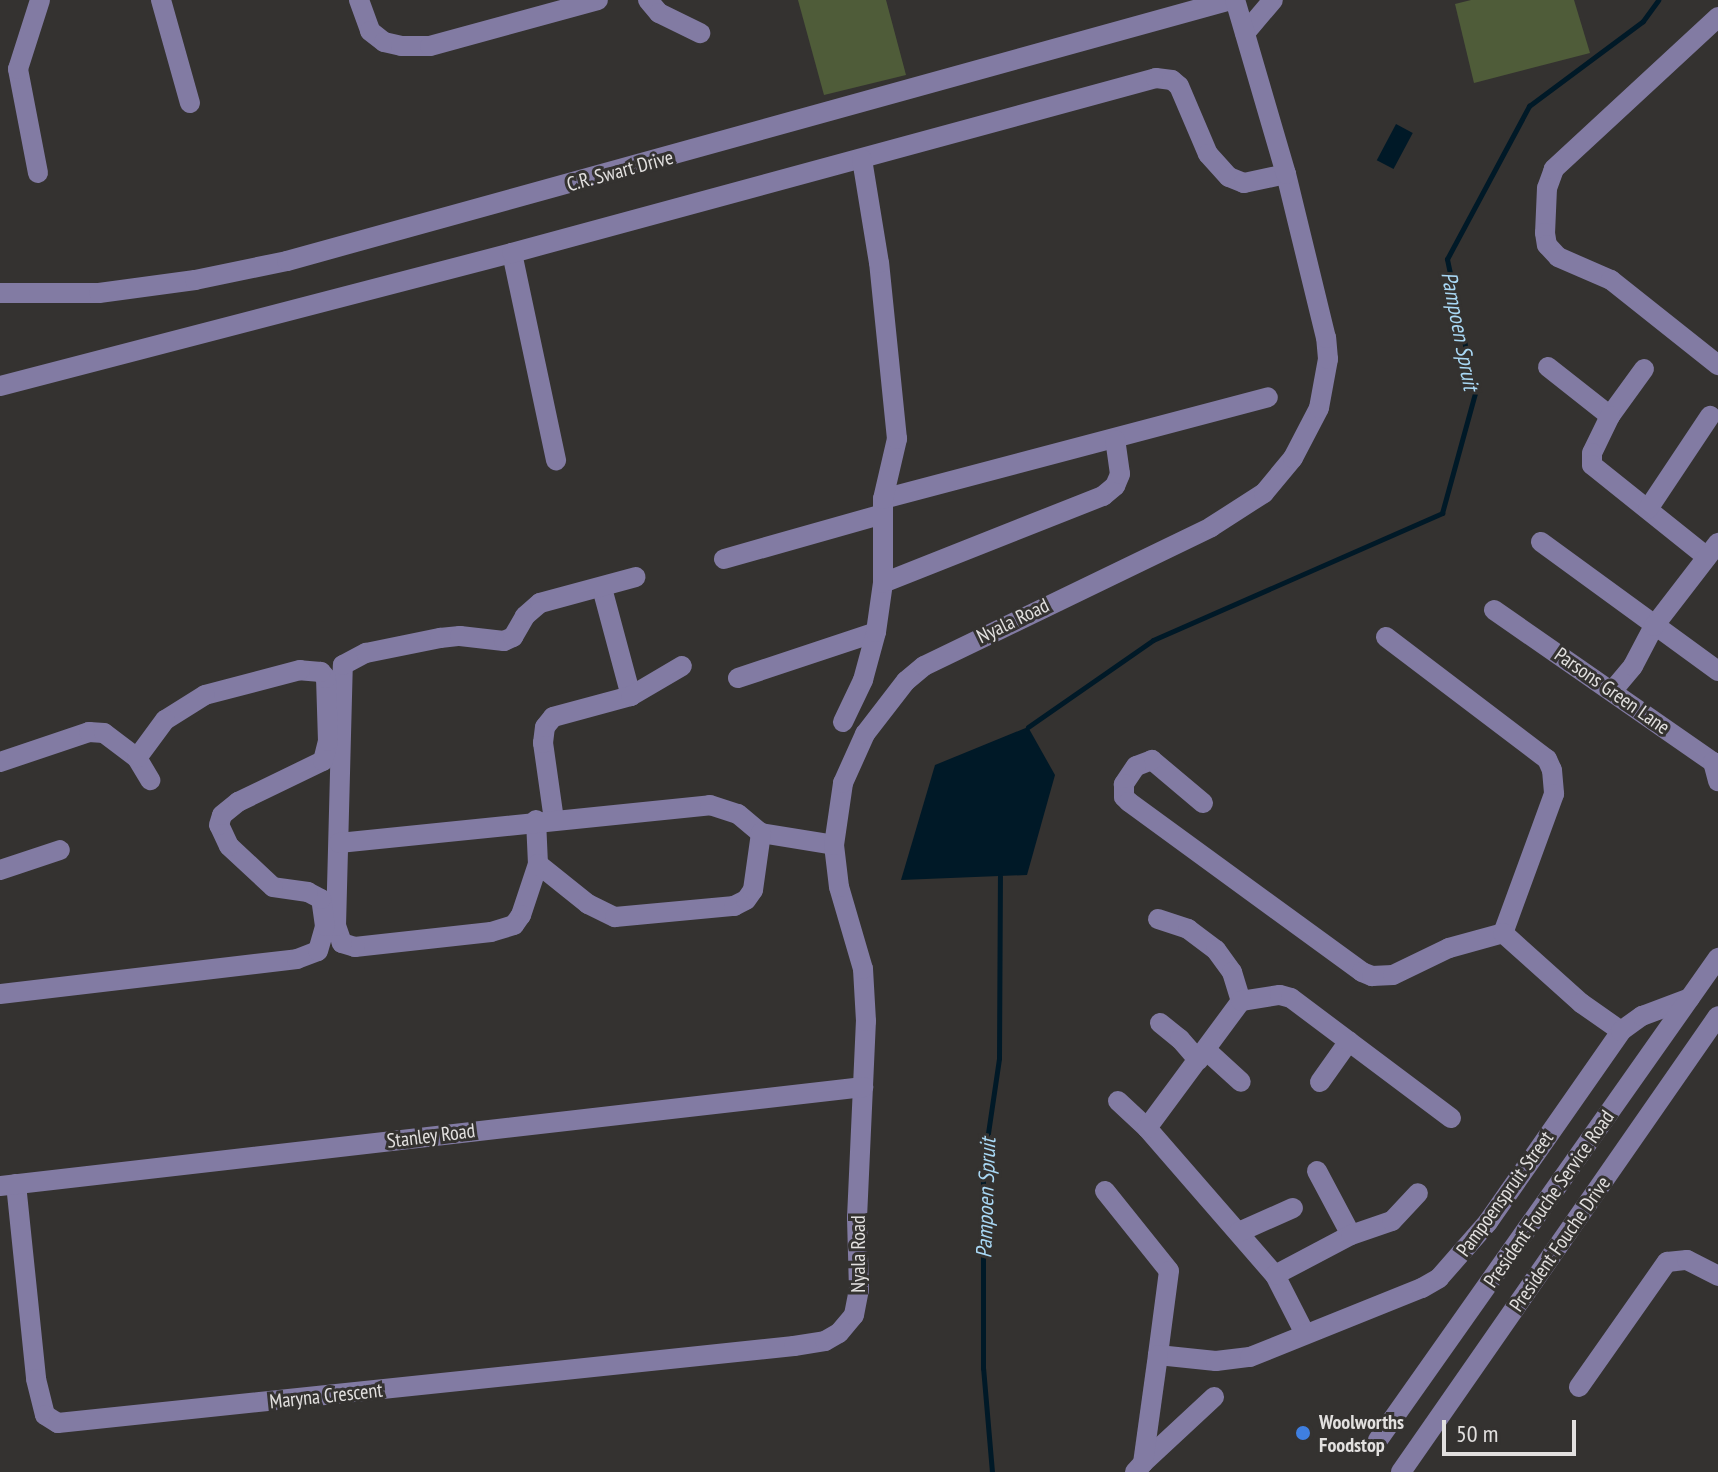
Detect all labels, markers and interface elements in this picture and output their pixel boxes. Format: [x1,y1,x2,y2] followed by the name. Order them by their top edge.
[564,145,676,197] street label: C.R. Swart Drive
[1436,269,1484,393] water label: Pampoen Spruit
[973,593,1053,649] street label: Nyala Road
[1550,642,1674,740] street label: Parsons Green Lane
[1479,1106,1619,1292] street label: President Fouche Service Road
[385,1119,477,1153] street label: Stanley Road
[1452,1127,1558,1261] street label: Pampoenspruit Street
[971,1137,1001,1259] water label: Pampoen Spruit
[1505,1172,1615,1316] street label: President Fouche Drive
[846,1215,870,1293] street label: Nyala Road
[268,1378,384,1414] street label: Maryna Crescent
[1446,1404,1580,1454] scale bar
[1319,1410,1404,1457] place label: Woolworths Foodstop
[1456,1418,1498,1449] text: 50 m
[1294,1424,1312,1442] marker: Woolworths Foodstop

